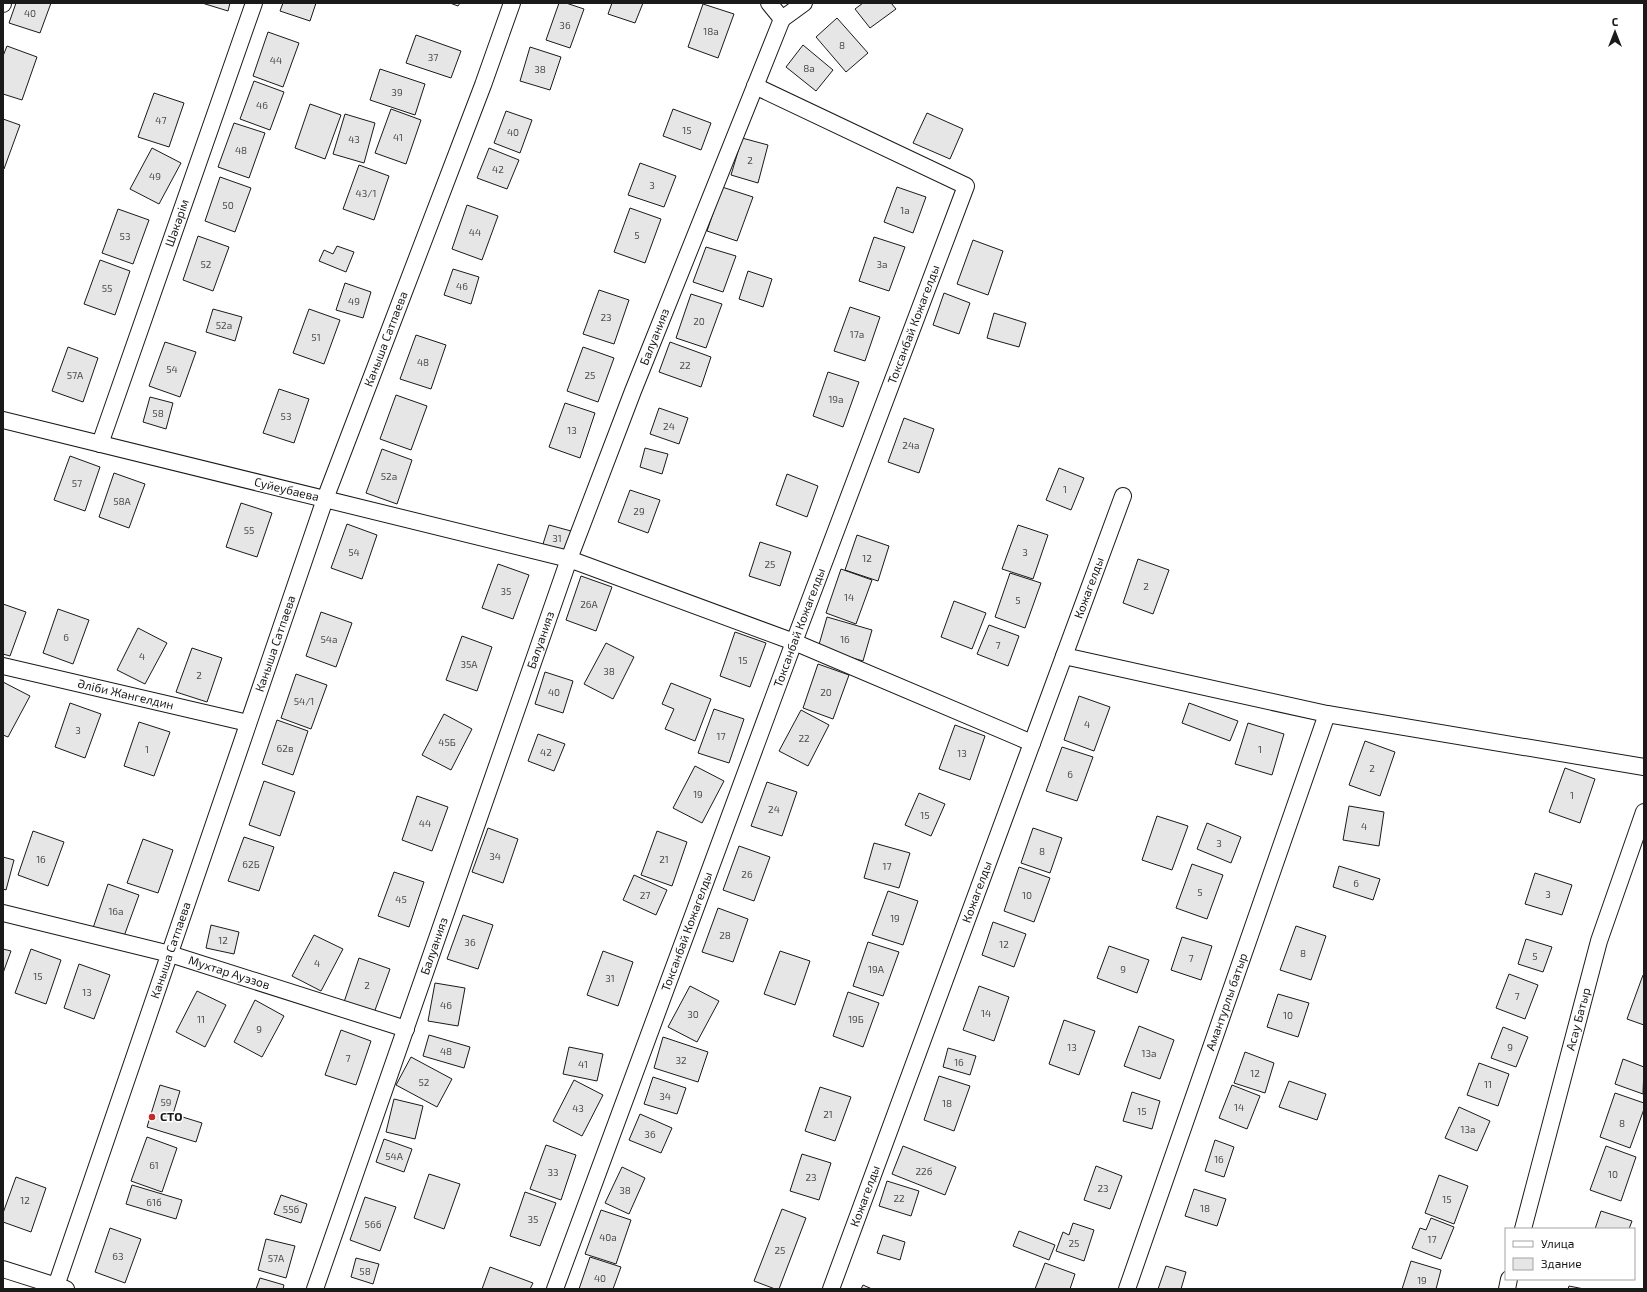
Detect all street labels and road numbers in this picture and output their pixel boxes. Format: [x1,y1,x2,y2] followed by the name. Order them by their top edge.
[161,197,191,248] street label: Шәкәрім
[884,263,942,386] street label: Токсанбай Кожагелды
[361,289,410,388] street label: Каныша Сатпаева
[636,306,671,367] street label: Балуанияз
[253,474,321,503] street label: Суйеубаева
[1070,555,1106,620] street label: Кожагелды
[770,566,827,689] street label: Токсанбай Кожагелды
[252,593,298,693] street label: Каныша Сатпаева
[523,609,556,670] street label: Балуанияз
[77,676,175,712] street label: Әліби Жангелдин
[959,859,994,924] street label: Кожагелды
[658,870,714,993] street label: Токсанбай Кожагелды
[147,900,193,1000] street label: Каныша Сатпаева
[417,915,450,976] street label: Балуанияз
[1202,951,1249,1052] street label: Амантурлы батыр
[187,952,272,991] street label: Мухтар Ауэзов
[1562,986,1592,1052] street label: Асау Батыр
[847,1163,882,1228] street label: Кожагелды

